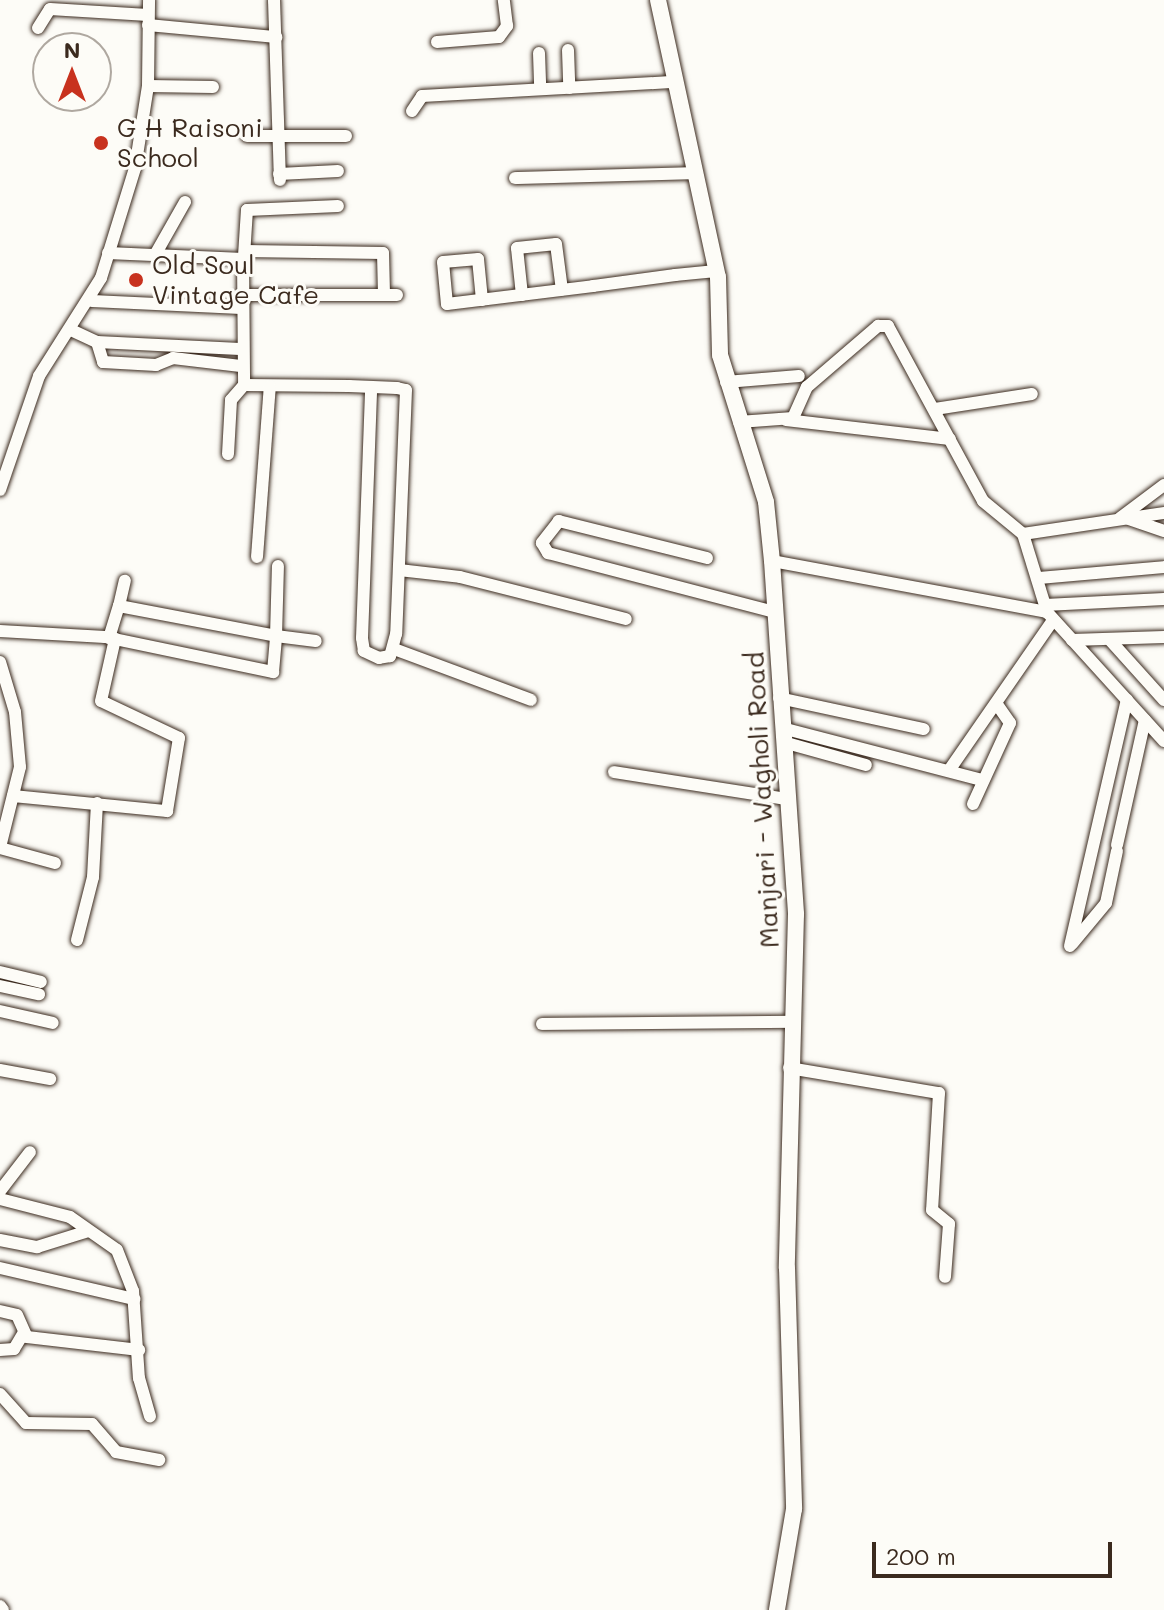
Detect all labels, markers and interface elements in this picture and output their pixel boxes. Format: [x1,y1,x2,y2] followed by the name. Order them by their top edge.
[32,32,112,112] north arrow
[64,35,80,64] text: N
[117,112,263,174] place label: G H Raisoni School
[92,134,110,152] marker: G H Raisoni School
[152,249,319,310] place label: Old Soul Vintage Cafe
[127,271,145,289] marker: Old Soul Vintage Cafe
[739,651,785,949] street label: Manjari - Wagholi Road
[876,1526,1116,1576] scale bar
[886,1540,956,1571] text: 200 m

